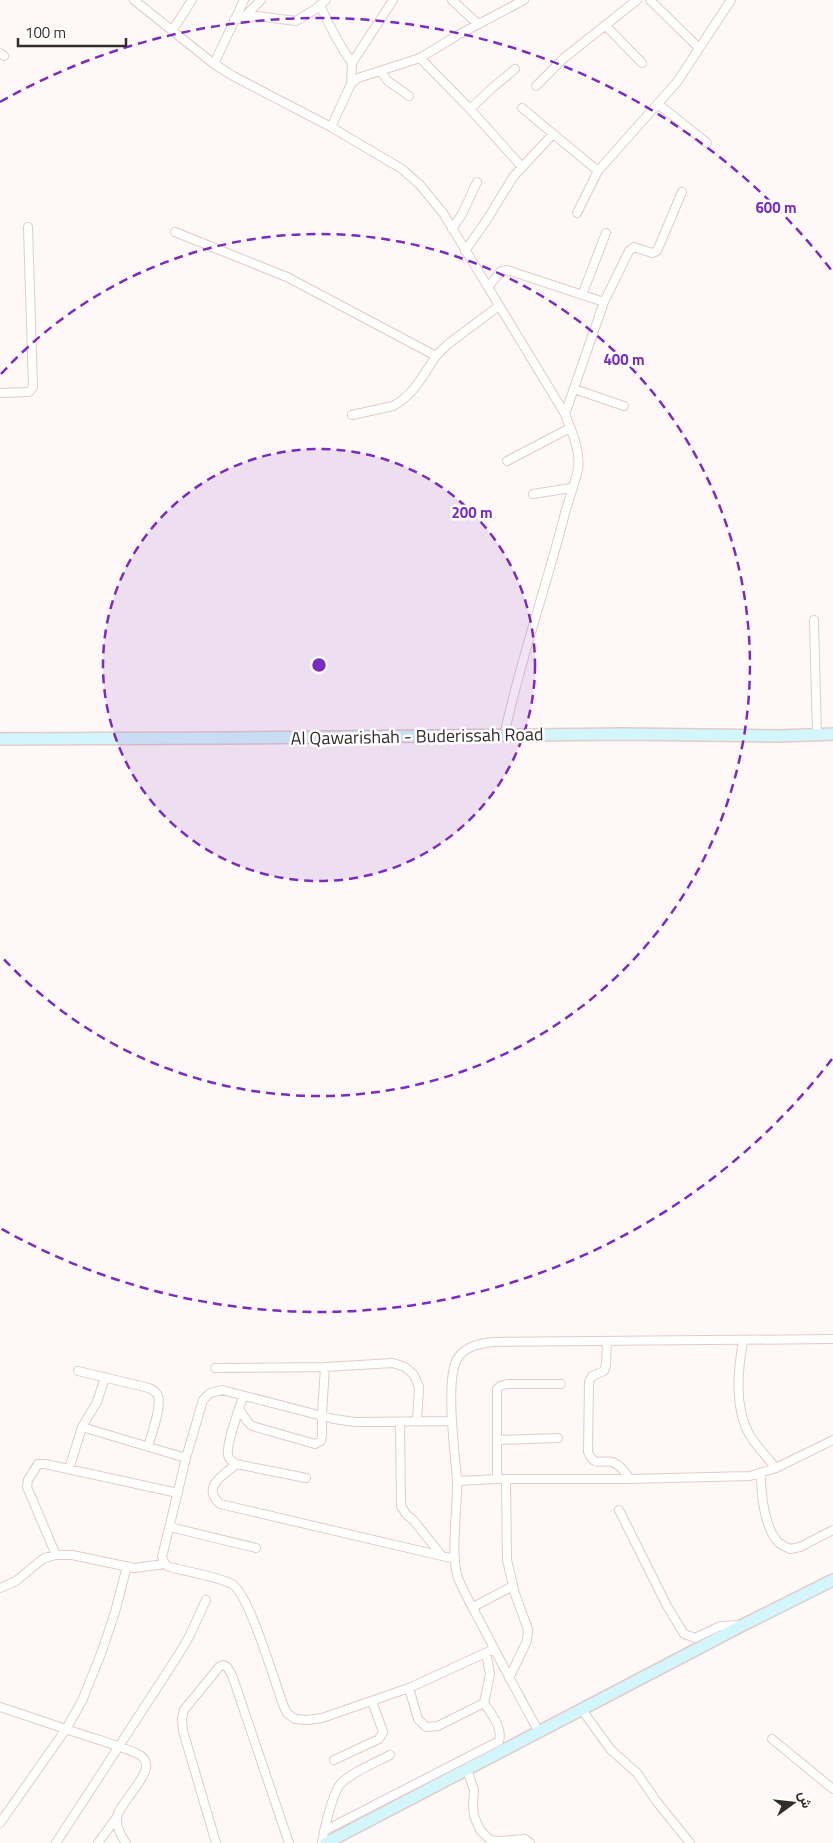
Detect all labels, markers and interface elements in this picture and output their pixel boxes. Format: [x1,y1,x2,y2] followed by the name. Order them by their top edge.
[18,15,125,47] scale bar
[25,21,66,44] text: 100 m
[755,196,797,219] text: 600 m
[603,348,645,371] text: 400 m
[451,501,493,524] text: 200 m
[310,656,328,674] centre of rings
[290,720,544,752] street label: Al Qawarishah - Buderissah Road
[768,1778,818,1828] north arrow
[794,1789,818,1811] text: ش

